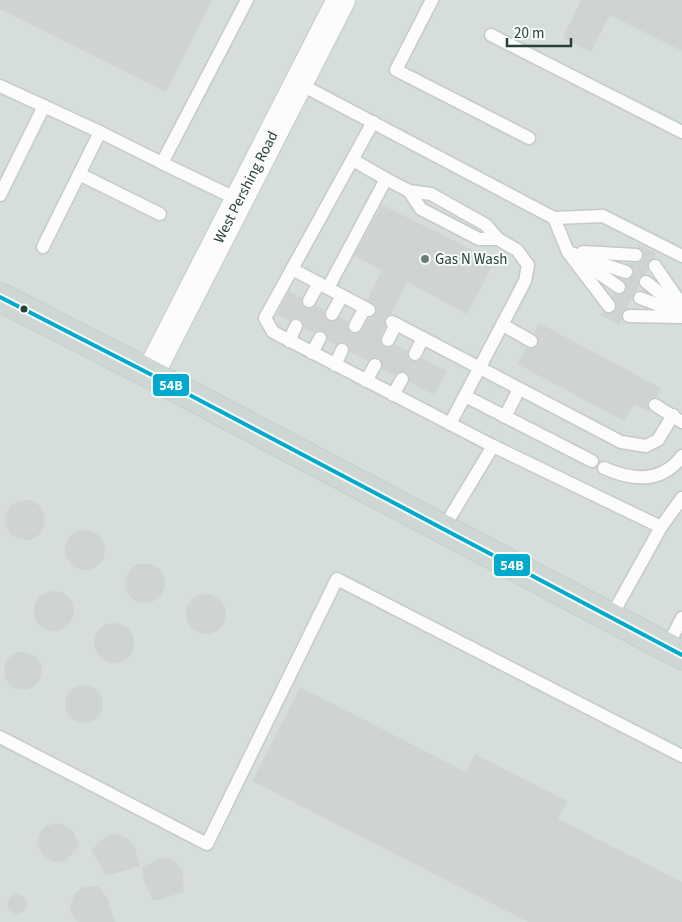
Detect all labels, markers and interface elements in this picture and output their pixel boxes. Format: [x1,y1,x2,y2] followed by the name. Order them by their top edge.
[507,15,571,47] scale bar
[514,23,544,44] text: 20 m
[208,127,283,247] street label: West Pershing Road
[435,249,507,270] place label: Gas N Wash
[419,253,431,265] marker: Gas N Wash
[19,304,29,314] unlabelled marker
[152,373,190,397] line badge: 54B
[159,376,183,396] text: 54B
[493,553,531,577] line badge: 54B
[500,556,524,576] text: 54B

